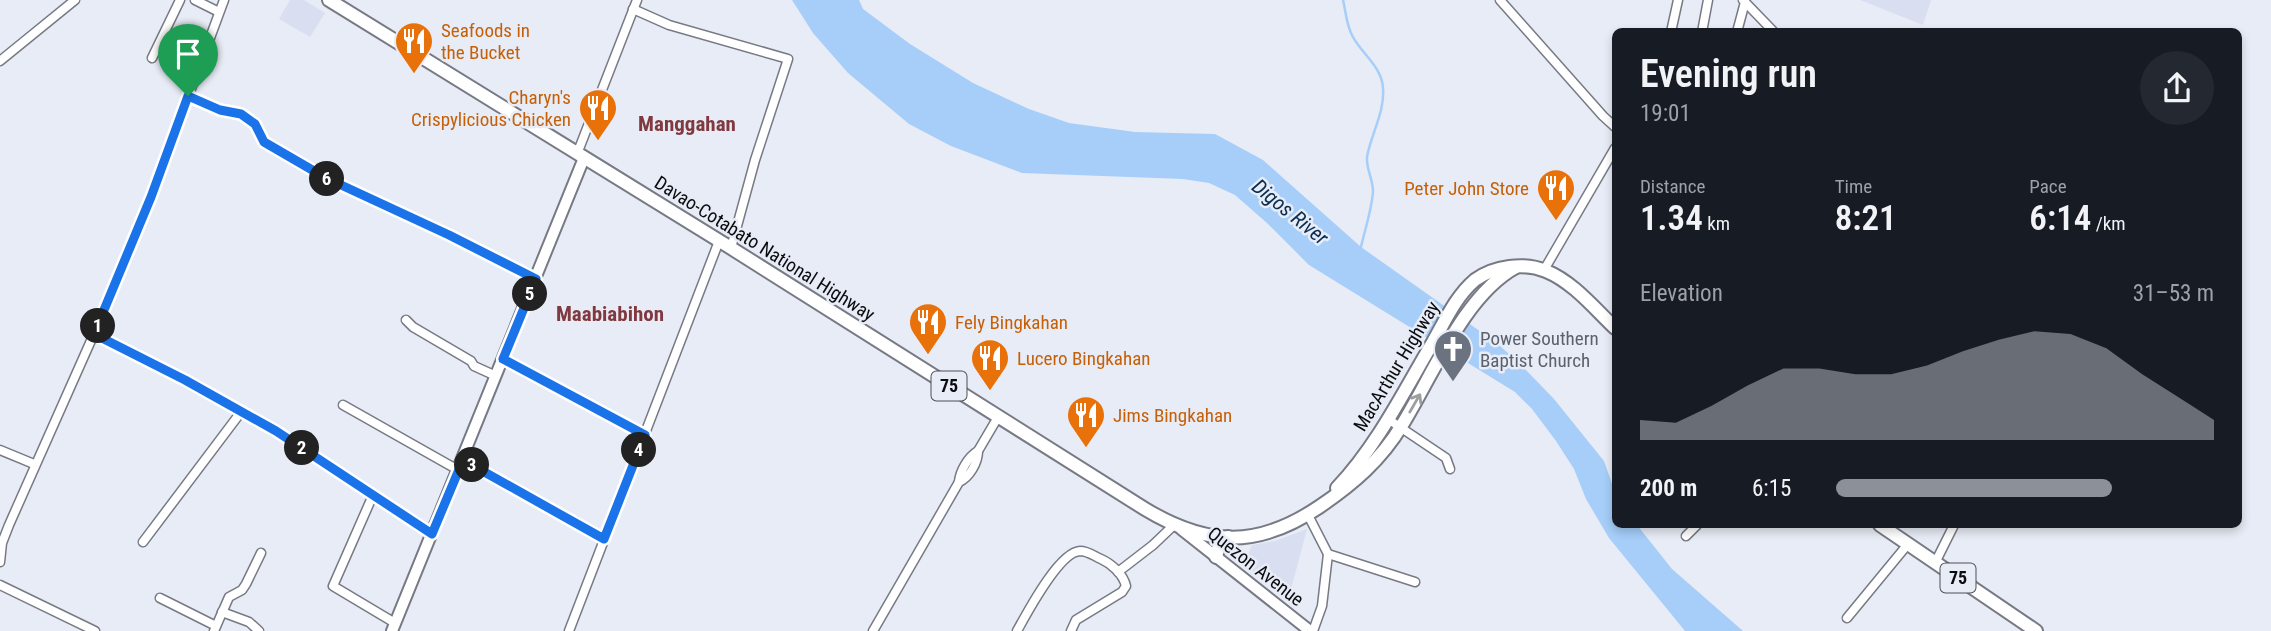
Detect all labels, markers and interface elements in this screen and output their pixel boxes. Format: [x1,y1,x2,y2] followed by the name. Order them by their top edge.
[441,19,530,64] place label: Seafoods in the Bucket
[393,20,435,75] restaurant icon: Seafoods in the Bucket
[158,24,218,96] pin
[169,35,207,73] icon: arrive
[2140,51,2214,125] button: share
[1640,52,1817,96] text: Evening run
[411,86,571,131] place label: Charyn's Crispylicious Chicken
[577,87,619,142] restaurant icon: Charyn's Crispylicious Chicken
[1640,100,1691,127] text: 19:01
[638,112,736,136] district label: Manggahan
[310,162,344,196] pin: 6
[322,167,331,190] text: 6
[1535,167,1577,222] restaurant icon: Peter John Store
[650,171,879,326] street label: Davao-Cotabato National Highway
[1247,174,1333,250] water label: Digos River
[1640,175,1705,198] text: Distance
[1835,175,1872,198] text: Time
[2029,175,2067,198] text: Pace
[1404,177,1529,200] place label: Peter John Store
[1640,198,1703,239] text: 1.34
[1835,198,1897,239] text: 8:21
[2029,198,2091,239] text: 6:14
[1703,212,1730,235] text: km
[2091,212,2126,235] text: /km
[512,276,548,312] pin: 5
[1640,280,1723,307] text: Elevation
[2133,280,2214,307] text: 31–53 m
[525,282,534,305] text: 5
[1349,297,1444,435] street label: MacArthur Highway
[907,301,949,356] restaurant icon: Fely Bingkahan
[556,302,664,326] district label: Maabiabihon
[80,308,116,344] pin: 1
[955,311,1068,334] place label: Fely Bingkahan
[93,314,102,337] text: 1
[1480,327,1599,372] place label: Power Southern Baptist Church
[1432,328,1474,383] church icon: Power Southern Baptist Church
[969,337,1011,392] restaurant icon: Lucero Bingkahan
[1017,347,1150,370] place label: Lucero Bingkahan
[932,372,967,400] road number: 75
[1065,394,1107,449] restaurant icon: Jims Bingkahan
[1408,394,1422,414] one-way arrow
[1113,404,1232,427] place label: Jims Bingkahan
[284,430,320,466] pin: 2
[622,433,656,468] pin: 4
[297,436,306,459] text: 2
[634,438,643,461] text: 4
[454,448,490,482] pin: 3
[467,453,476,476] text: 3
[1640,475,1697,502] text: 200 m
[1752,475,1791,502] text: 6:15
[1203,522,1308,611] street label: Quezon Avenue
[1940,564,1976,592] road number: 75

